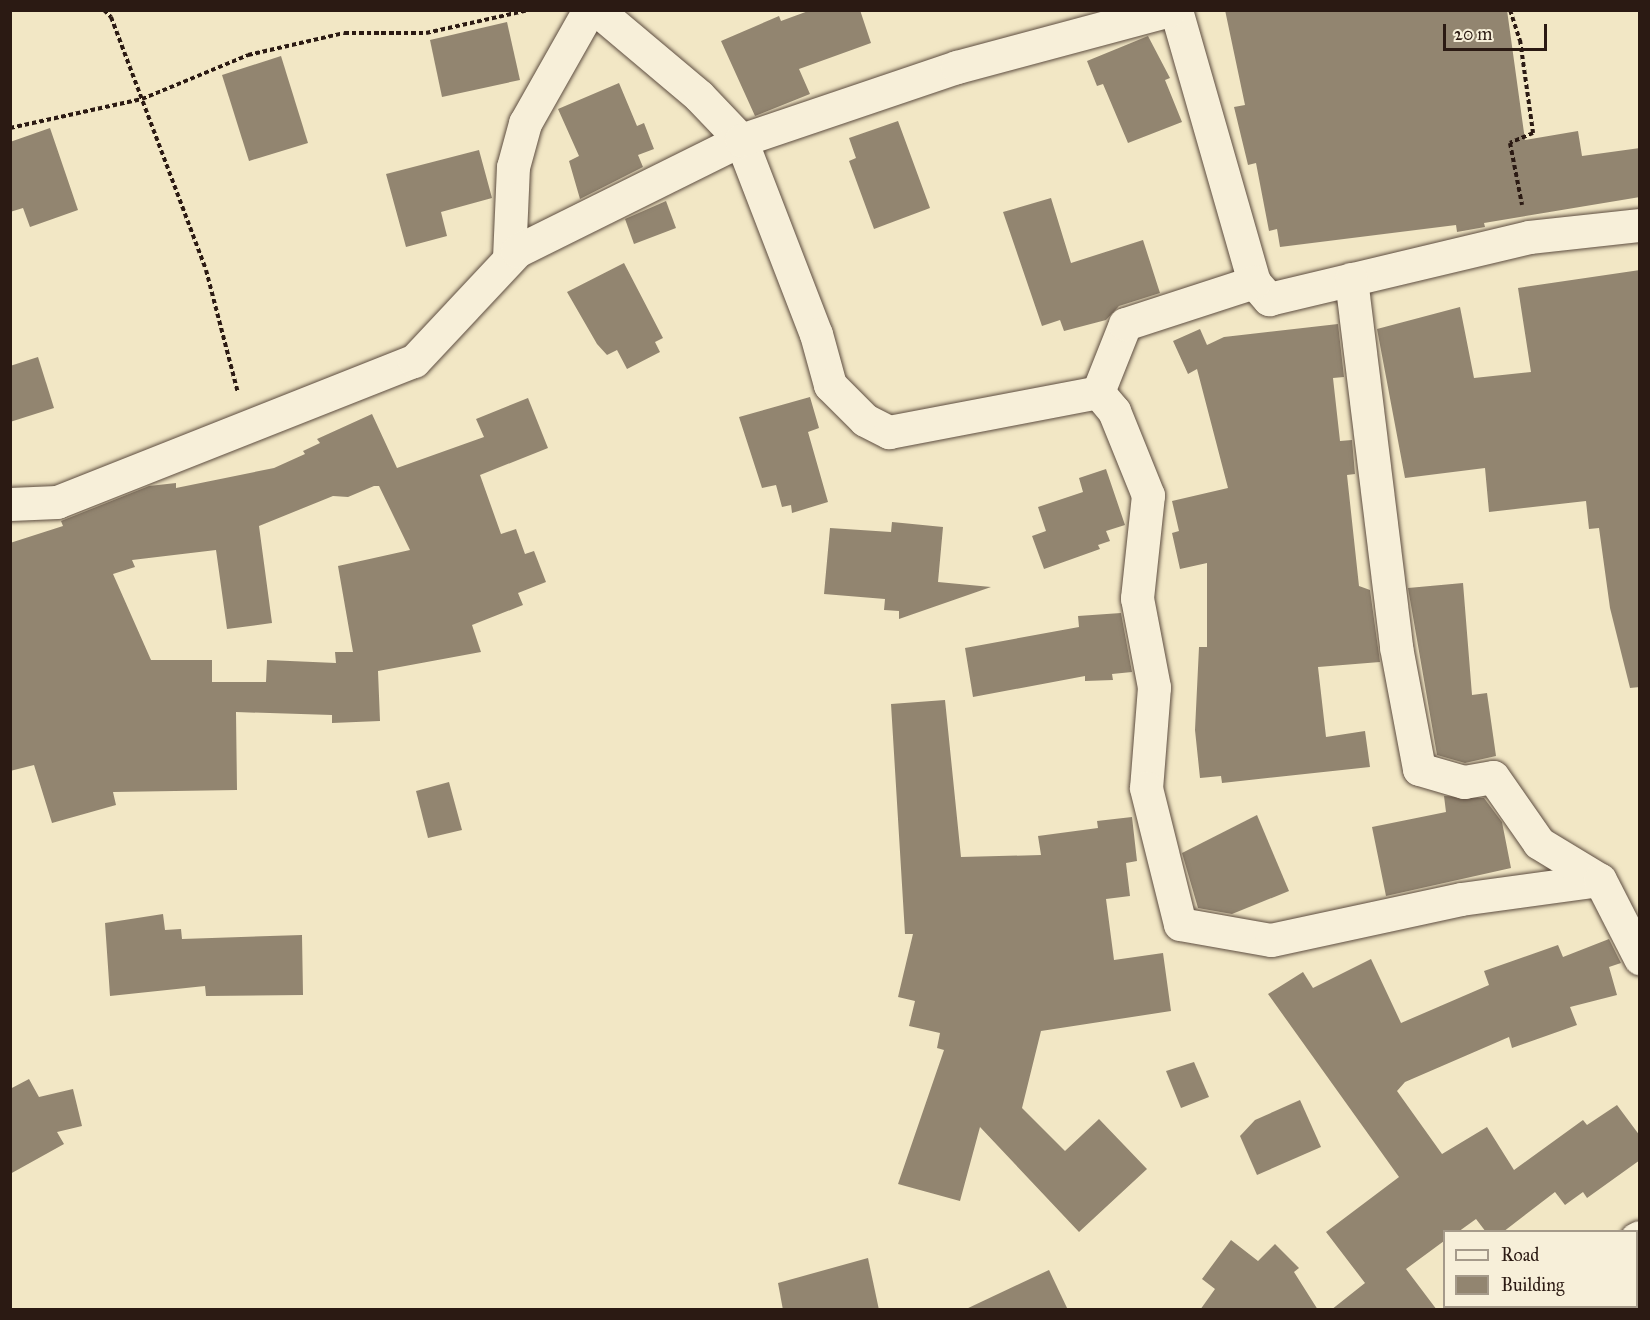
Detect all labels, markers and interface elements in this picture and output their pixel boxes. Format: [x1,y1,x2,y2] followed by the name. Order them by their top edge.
[1446,12,1550,50] scale bar
[1454,23,1492,45] text: 20 m
[1443,1230,1638,1308] legend
[1501,1244,1539,1266] text: Road
[1501,1274,1564,1296] text: Building

